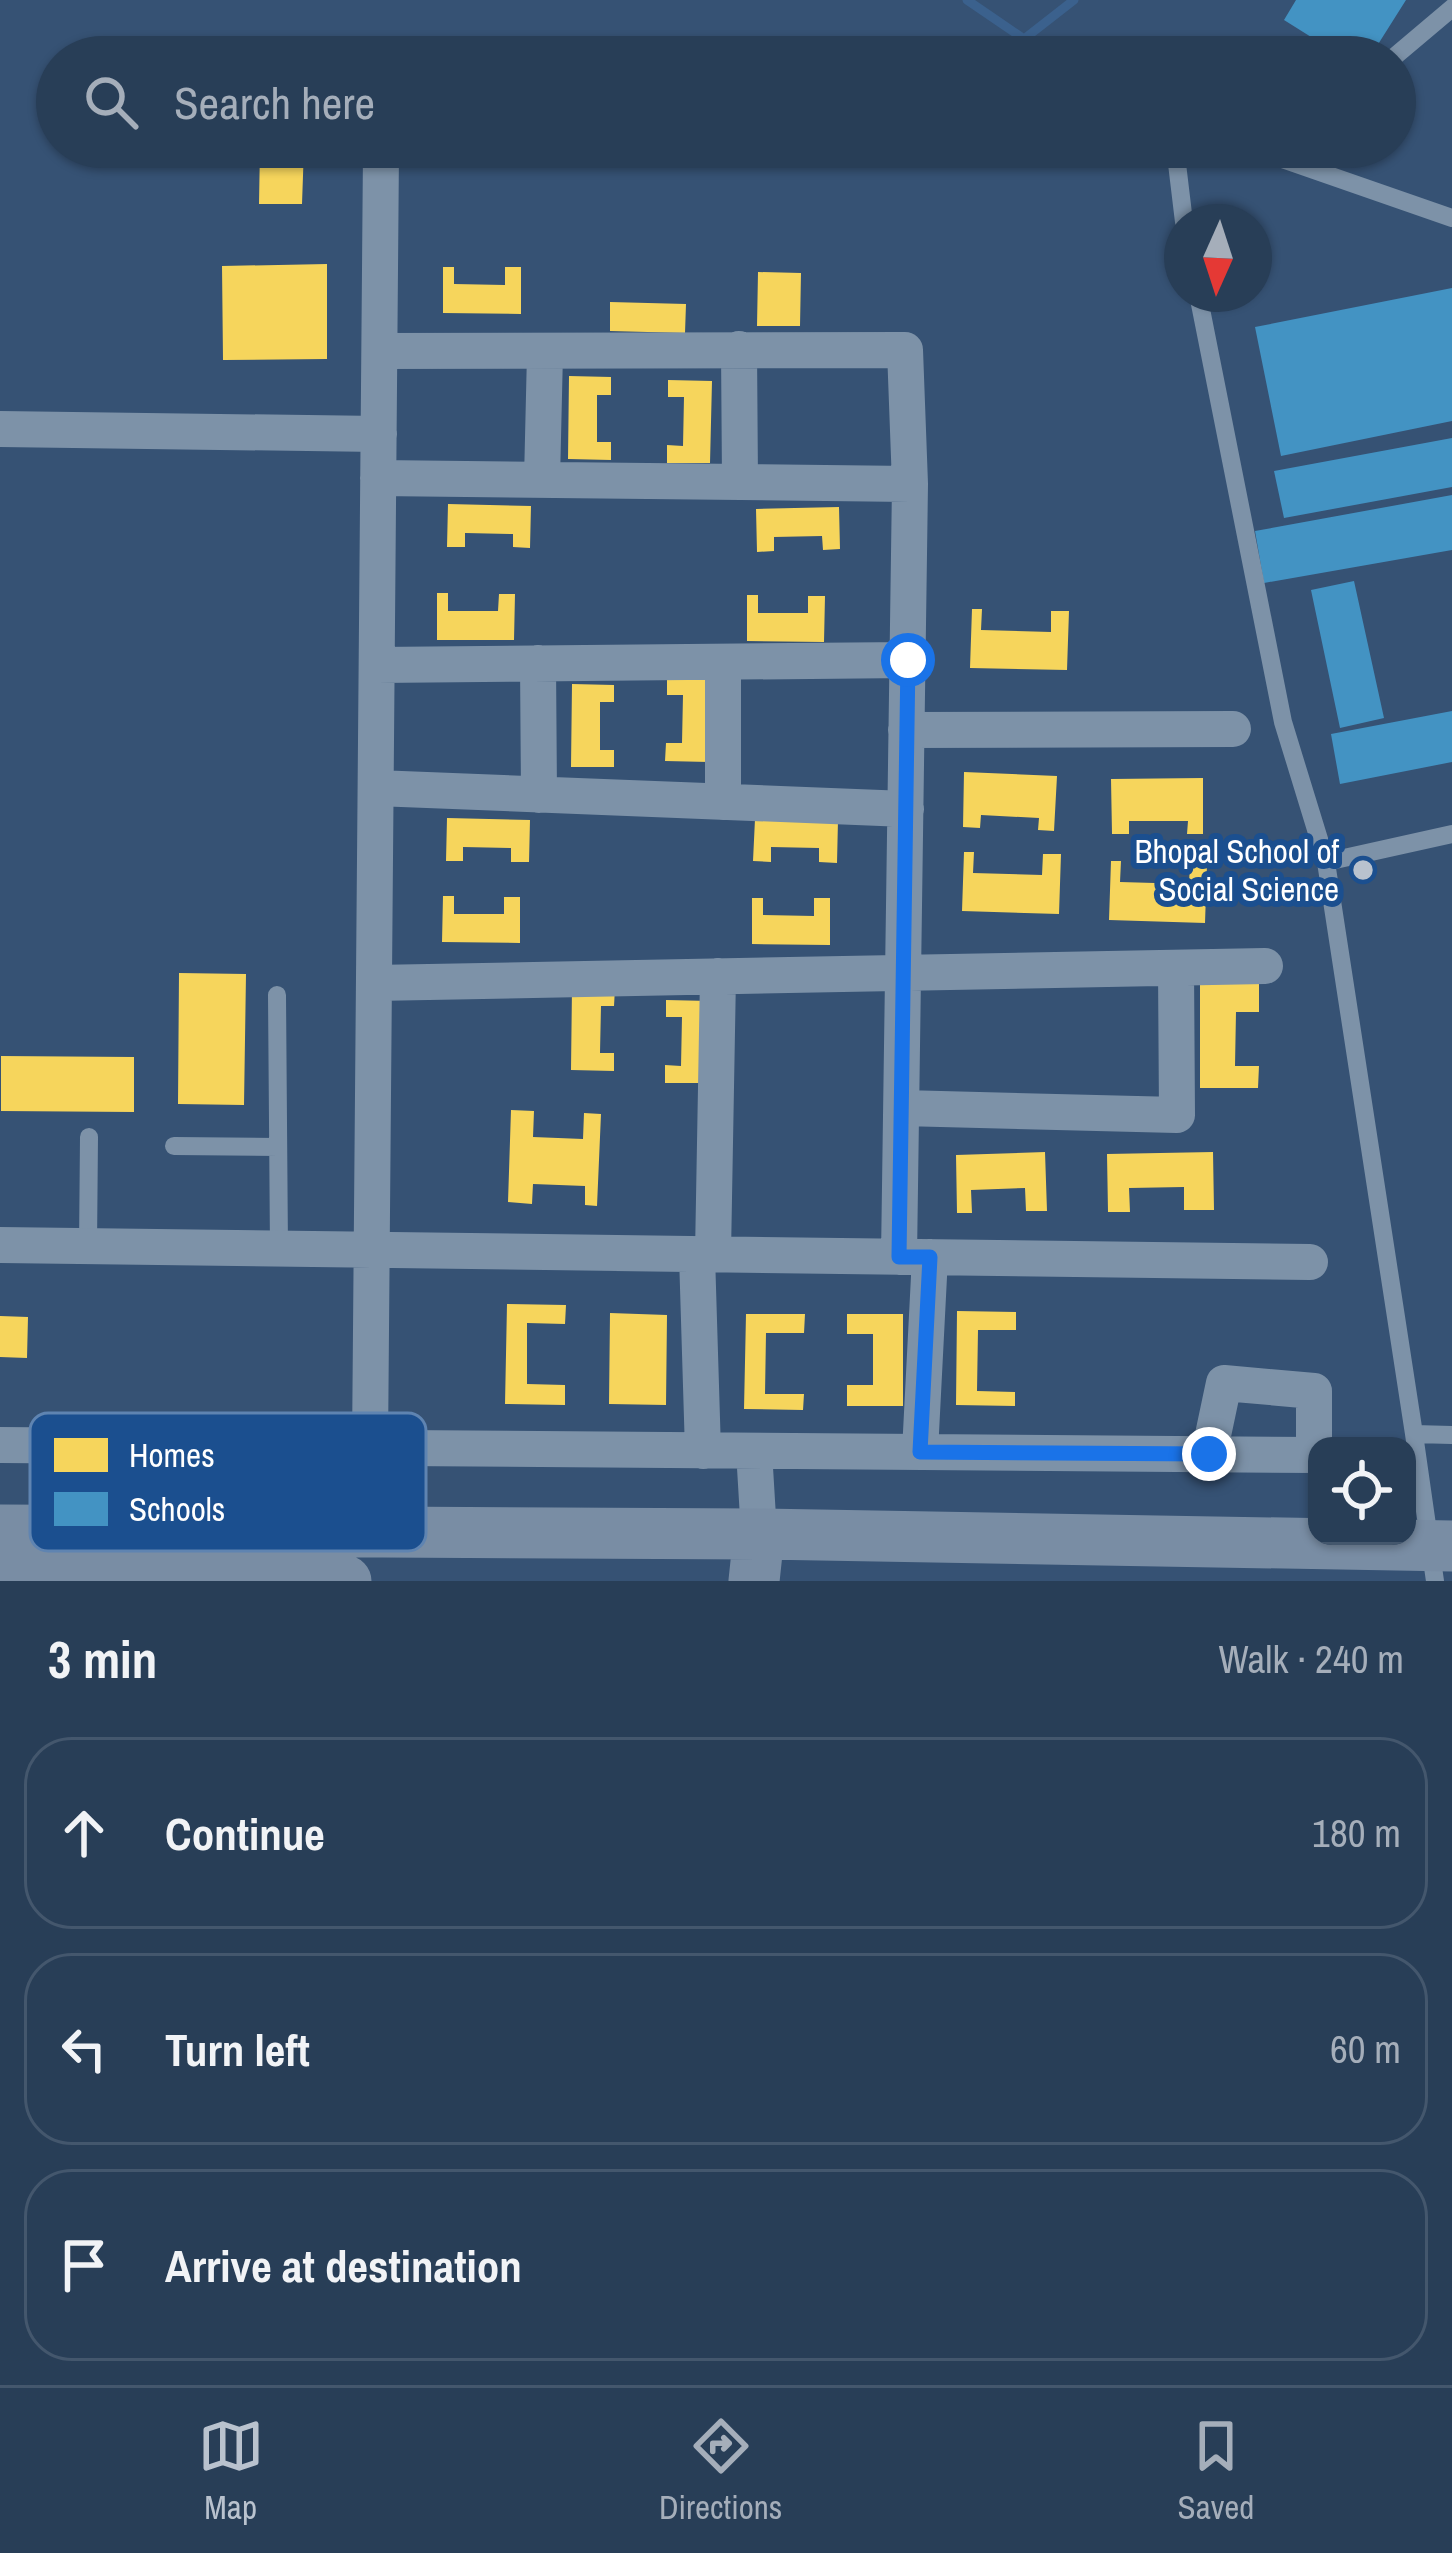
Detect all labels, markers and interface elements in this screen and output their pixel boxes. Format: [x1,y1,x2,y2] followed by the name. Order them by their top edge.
[36,36,1416,168] search box
[78,69,144,135] icon: search
[174,72,375,133] text: Search here
[1164,204,1272,312] north arrow
[881,633,935,687] route start
[1134,829,1339,911] place label: Bhopal School of Social Science
[1350,857,1376,883] marker: Bhopal School of Social Science
[30,1413,426,1551] legend
[1182,1427,1236,1481] route end
[129,1433,215,1477] text: Homes
[1308,1437,1416,1545] map controls
[1308,1437,1416,1545] button: locate
[129,1487,225,1531] text: Schools
[48,1625,157,1694] text: 3 min
[1219,1633,1404,1685] text: Walk · 240 m
[51,1800,117,1866] icon: ahead
[165,1803,325,1864] text: Continue
[1312,1807,1401,1859] text: 180 m
[51,2016,117,2082] icon: left
[165,2019,310,2080] text: Turn left
[1330,2023,1401,2075] text: 60 m
[51,2232,117,2298] icon: arrive
[165,2235,522,2296] text: Arrive at destination
[198,2413,264,2529] tab: Map
[659,2413,782,2529] tab: Directions
[1178,2413,1254,2529] tab: Saved

